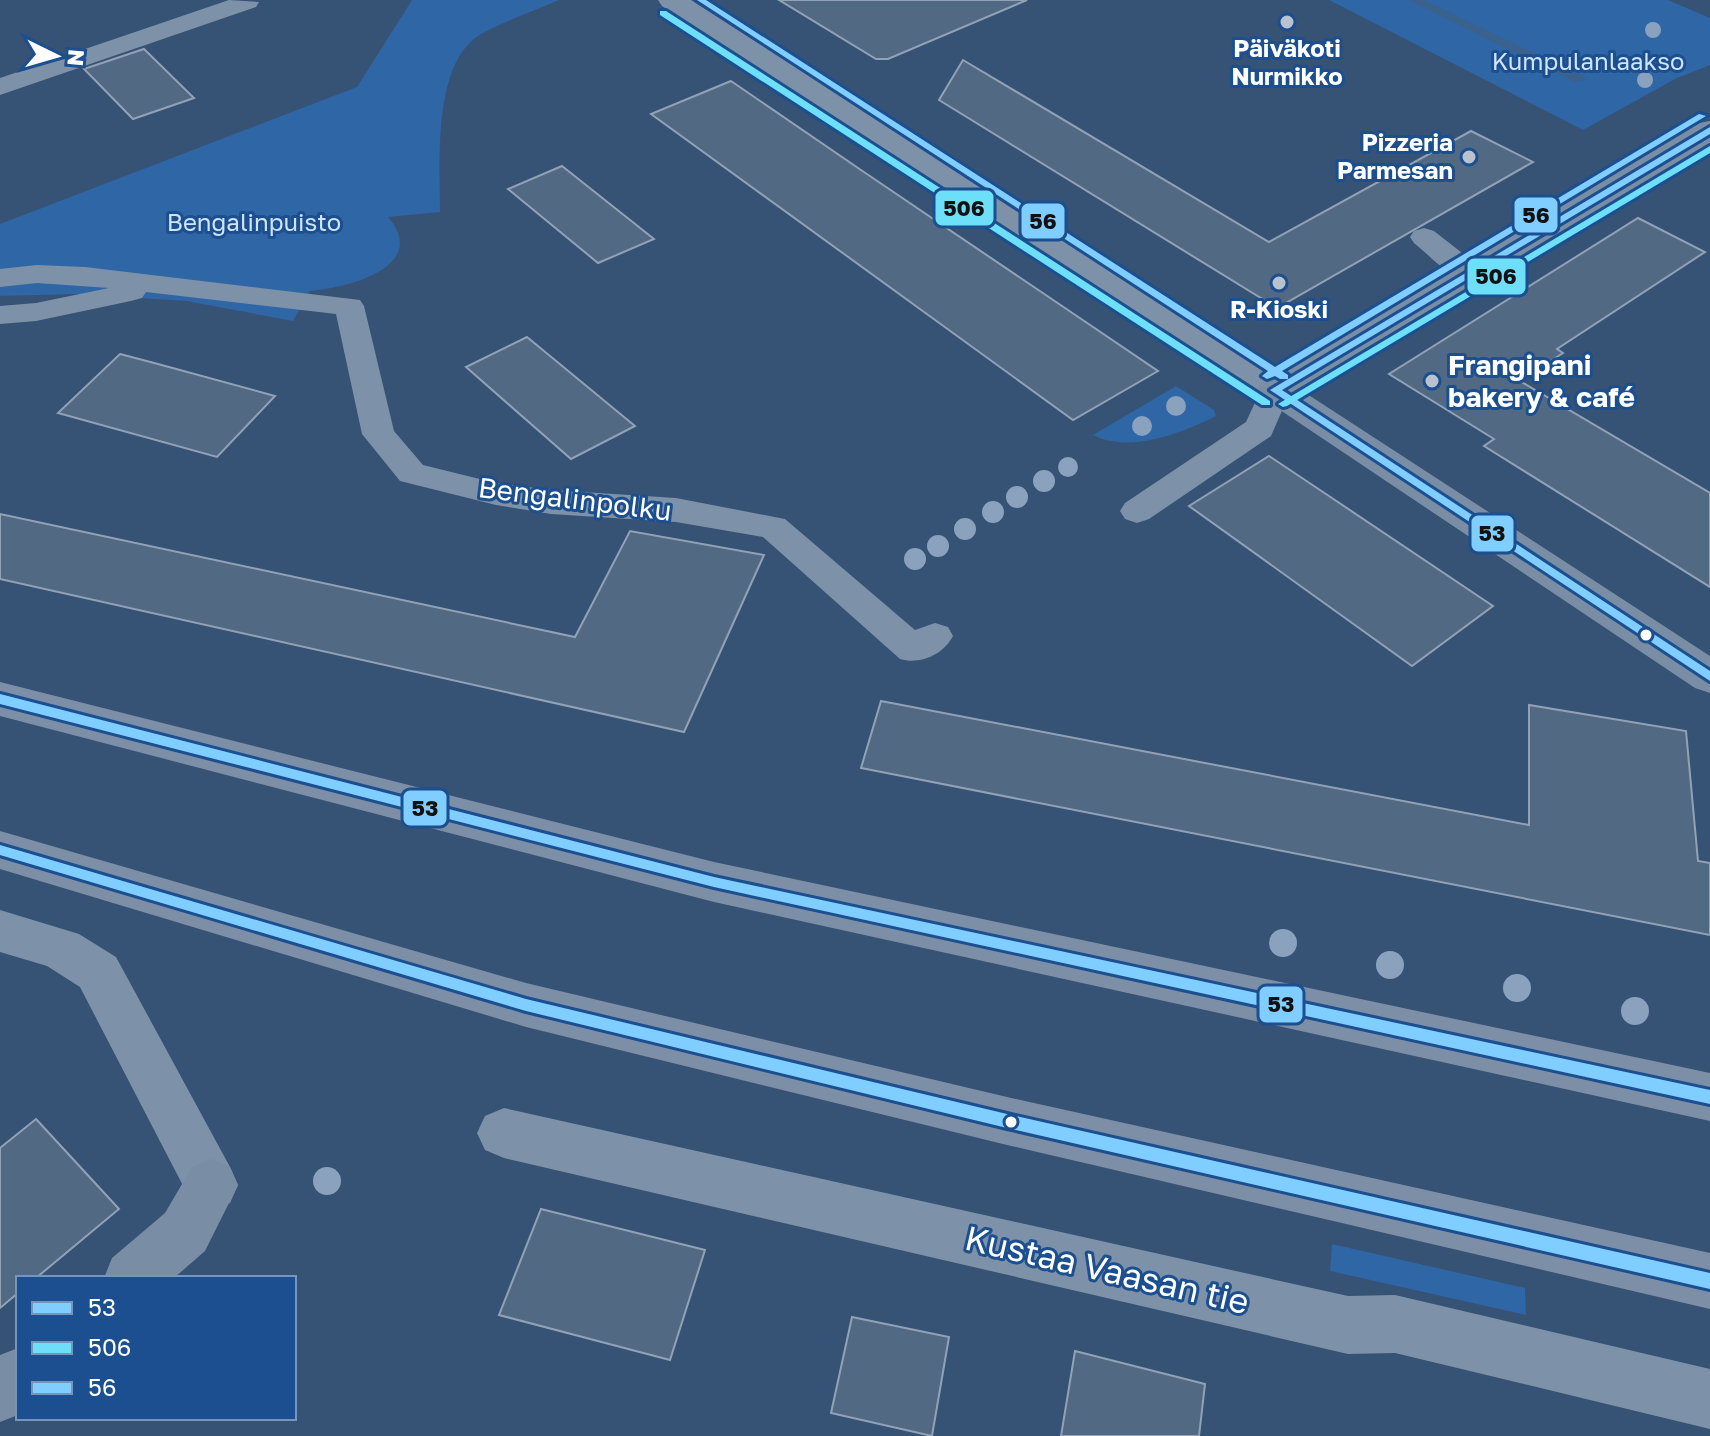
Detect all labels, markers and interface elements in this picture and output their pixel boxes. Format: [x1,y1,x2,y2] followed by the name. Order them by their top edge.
[1278,13,1296,31] marker: Päiväkoti Nurmikko
[16,16,96,96] north arrow
[1231,33,1343,90] place label: Päiväkoti Nurmikko
[1492,46,1684,75] park label: Kumpulanlaakso
[62,48,91,67] text: N
[1337,127,1453,184] place label: Pizzeria Parmesan
[1460,148,1478,166] marker: Pizzeria Parmesan
[934,189,995,227] line badge: 506
[943,194,985,221] text: 506
[1513,196,1559,234] line badge: 56
[1522,201,1550,228] text: 56
[1020,202,1066,240] line badge: 56
[167,207,341,236] park label: Bengalinpuisto
[1029,207,1057,234] text: 56
[1466,257,1527,296] line badge: 506
[1475,262,1517,289] text: 506
[1270,274,1288,292] marker: R-Kioski
[1230,294,1328,323] place label: R-Kioski
[1448,348,1635,413] place label: Frangipani bakery & café
[1423,372,1441,390] marker: Frangipani bakery & café
[476,470,674,527] street label: Bengalinpolku
[1470,514,1515,553] line badge: 53
[1479,519,1505,546] text: 53
[1638,627,1654,643] unlabelled marker
[402,789,448,827] line badge: 53
[412,794,438,821] text: 53
[1258,985,1304,1024] line badge: 53
[1268,990,1294,1017] text: 53
[1003,1114,1019,1130] unlabelled marker
[961,1217,1253,1321] street label: Kustaa Vaasan tie
[16,1276,296,1420] legend
[88,1292,116,1321] text: 53
[88,1332,131,1361] text: 506
[88,1372,116,1401] text: 56

